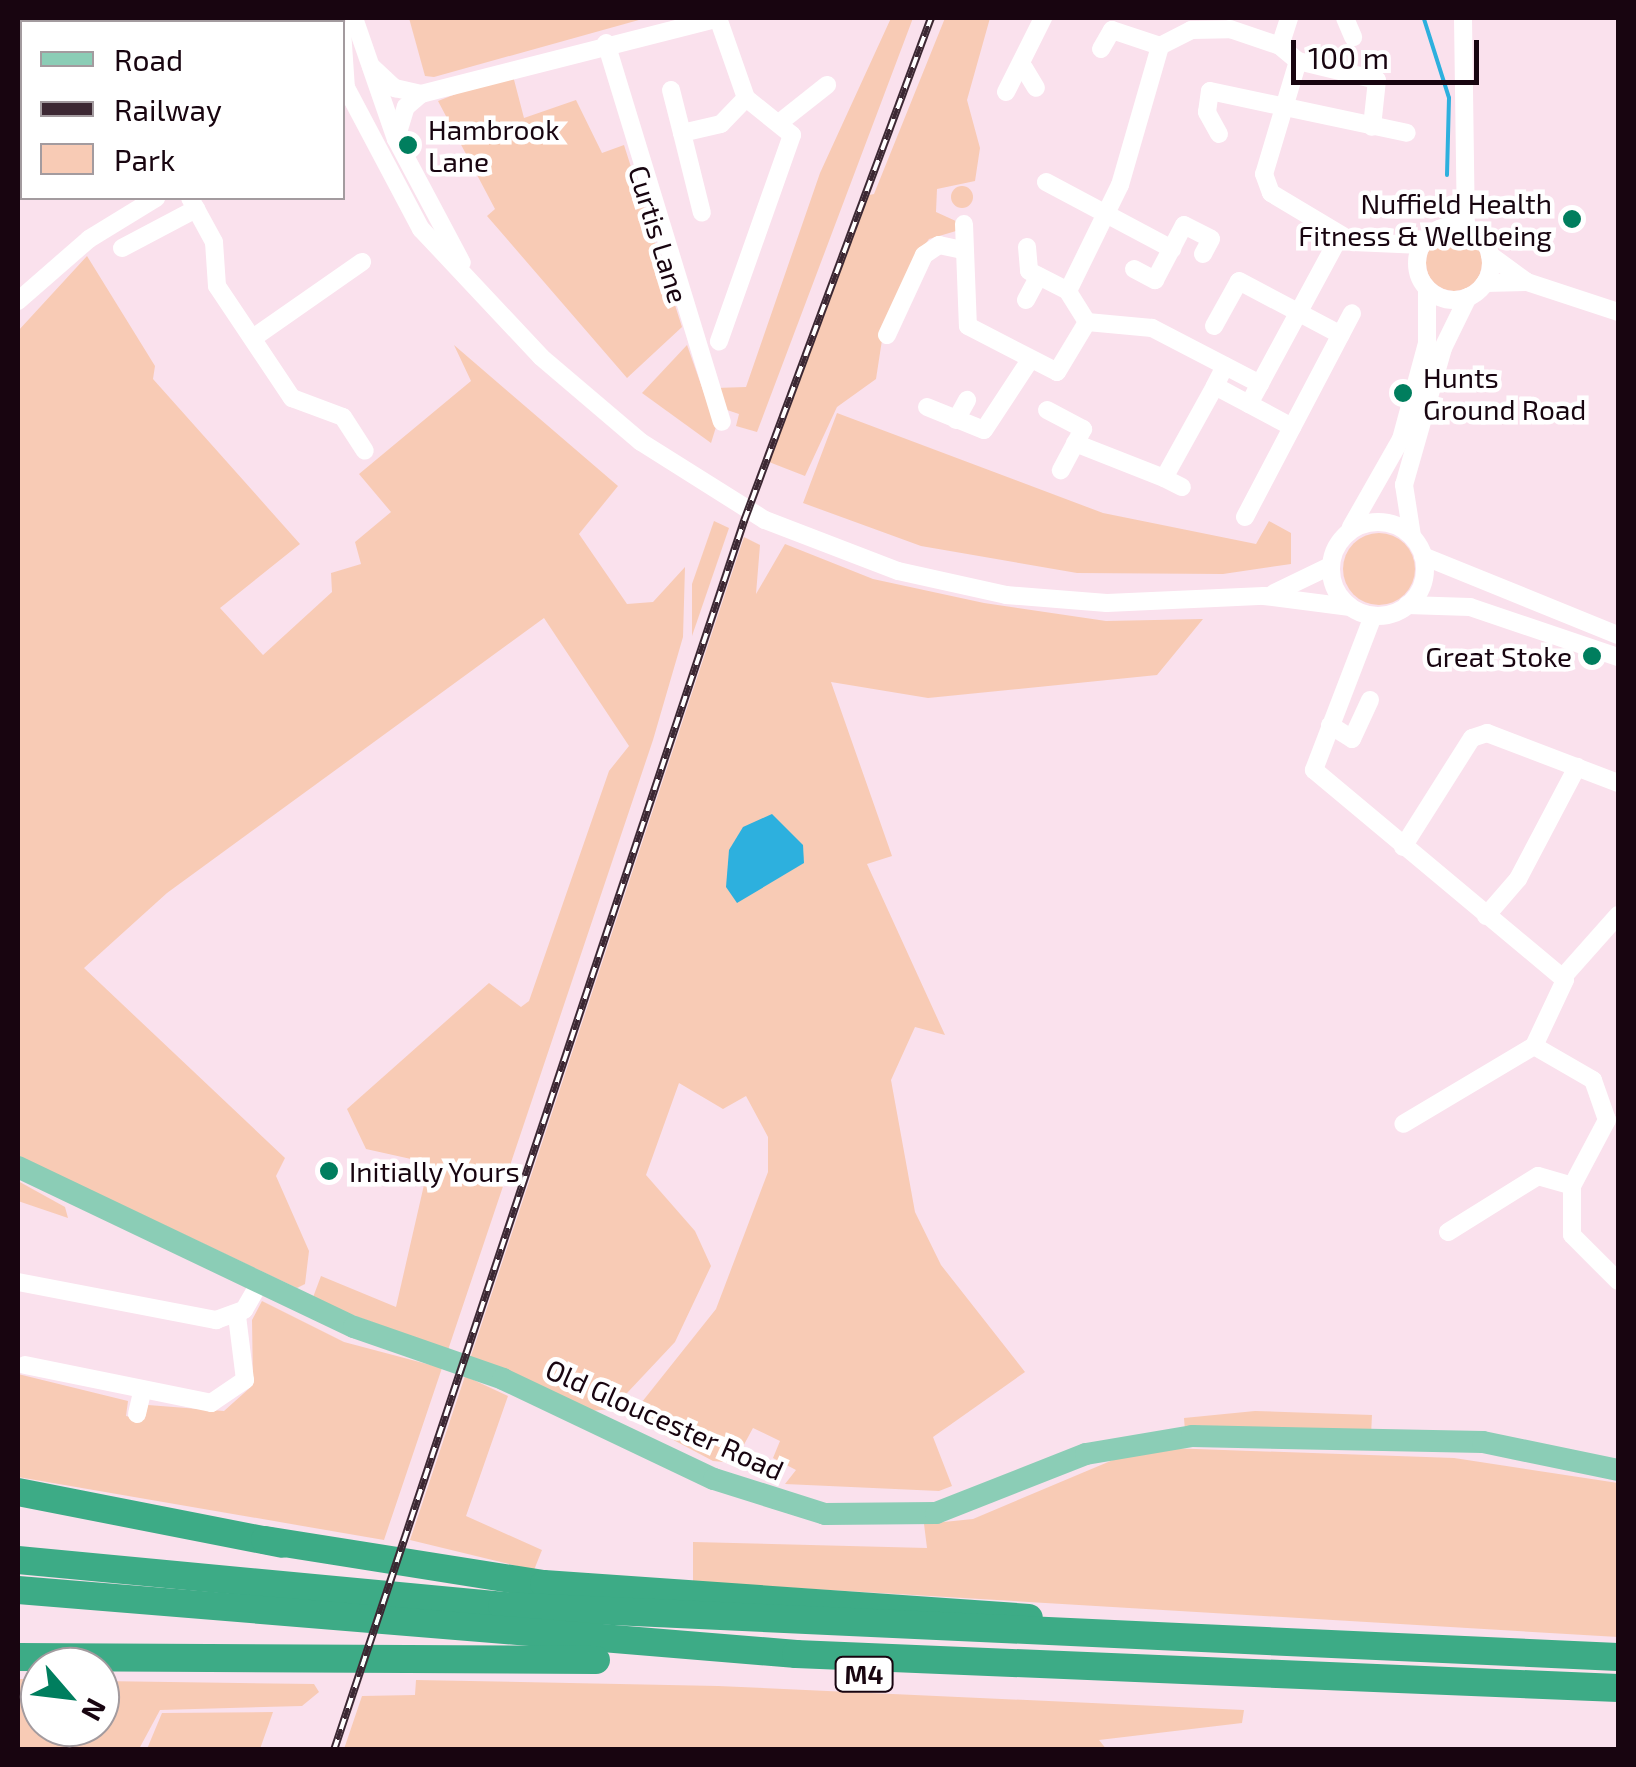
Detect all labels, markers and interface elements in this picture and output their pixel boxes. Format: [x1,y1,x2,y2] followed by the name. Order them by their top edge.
[20,20,345,200] legend
[1296,20,1484,82] scale bar
[1308,39,1389,75] text: 100 m
[114,41,183,77] text: Road
[114,91,222,127] text: Railway
[428,112,559,178] place label: Hambrook Lane
[397,134,419,156] marker: Hambrook Lane
[114,141,175,177] text: Park
[622,161,696,307] street label: Curtis Lane
[1298,186,1552,252] place label: Nuffield Health Fitness & Wellbeing
[1561,208,1583,230] marker: Nuffield Health Fitness & Wellbeing
[1423,360,1586,426] place label: Hunts Ground Road
[1392,382,1414,404] marker: Hunts Ground Road
[1425,639,1572,673] place label: Great Stoke
[1581,645,1603,667] marker: Great Stoke
[349,1154,521,1188] place label: Initially Yours
[318,1160,340,1182] marker: Initially Yours
[541,1351,789,1487] street label: Old Gloucester Road
[20,1647,120,1747] north arrow
[834,1654,894,1694] road number: M4
[75,1693,114,1727] text: N

